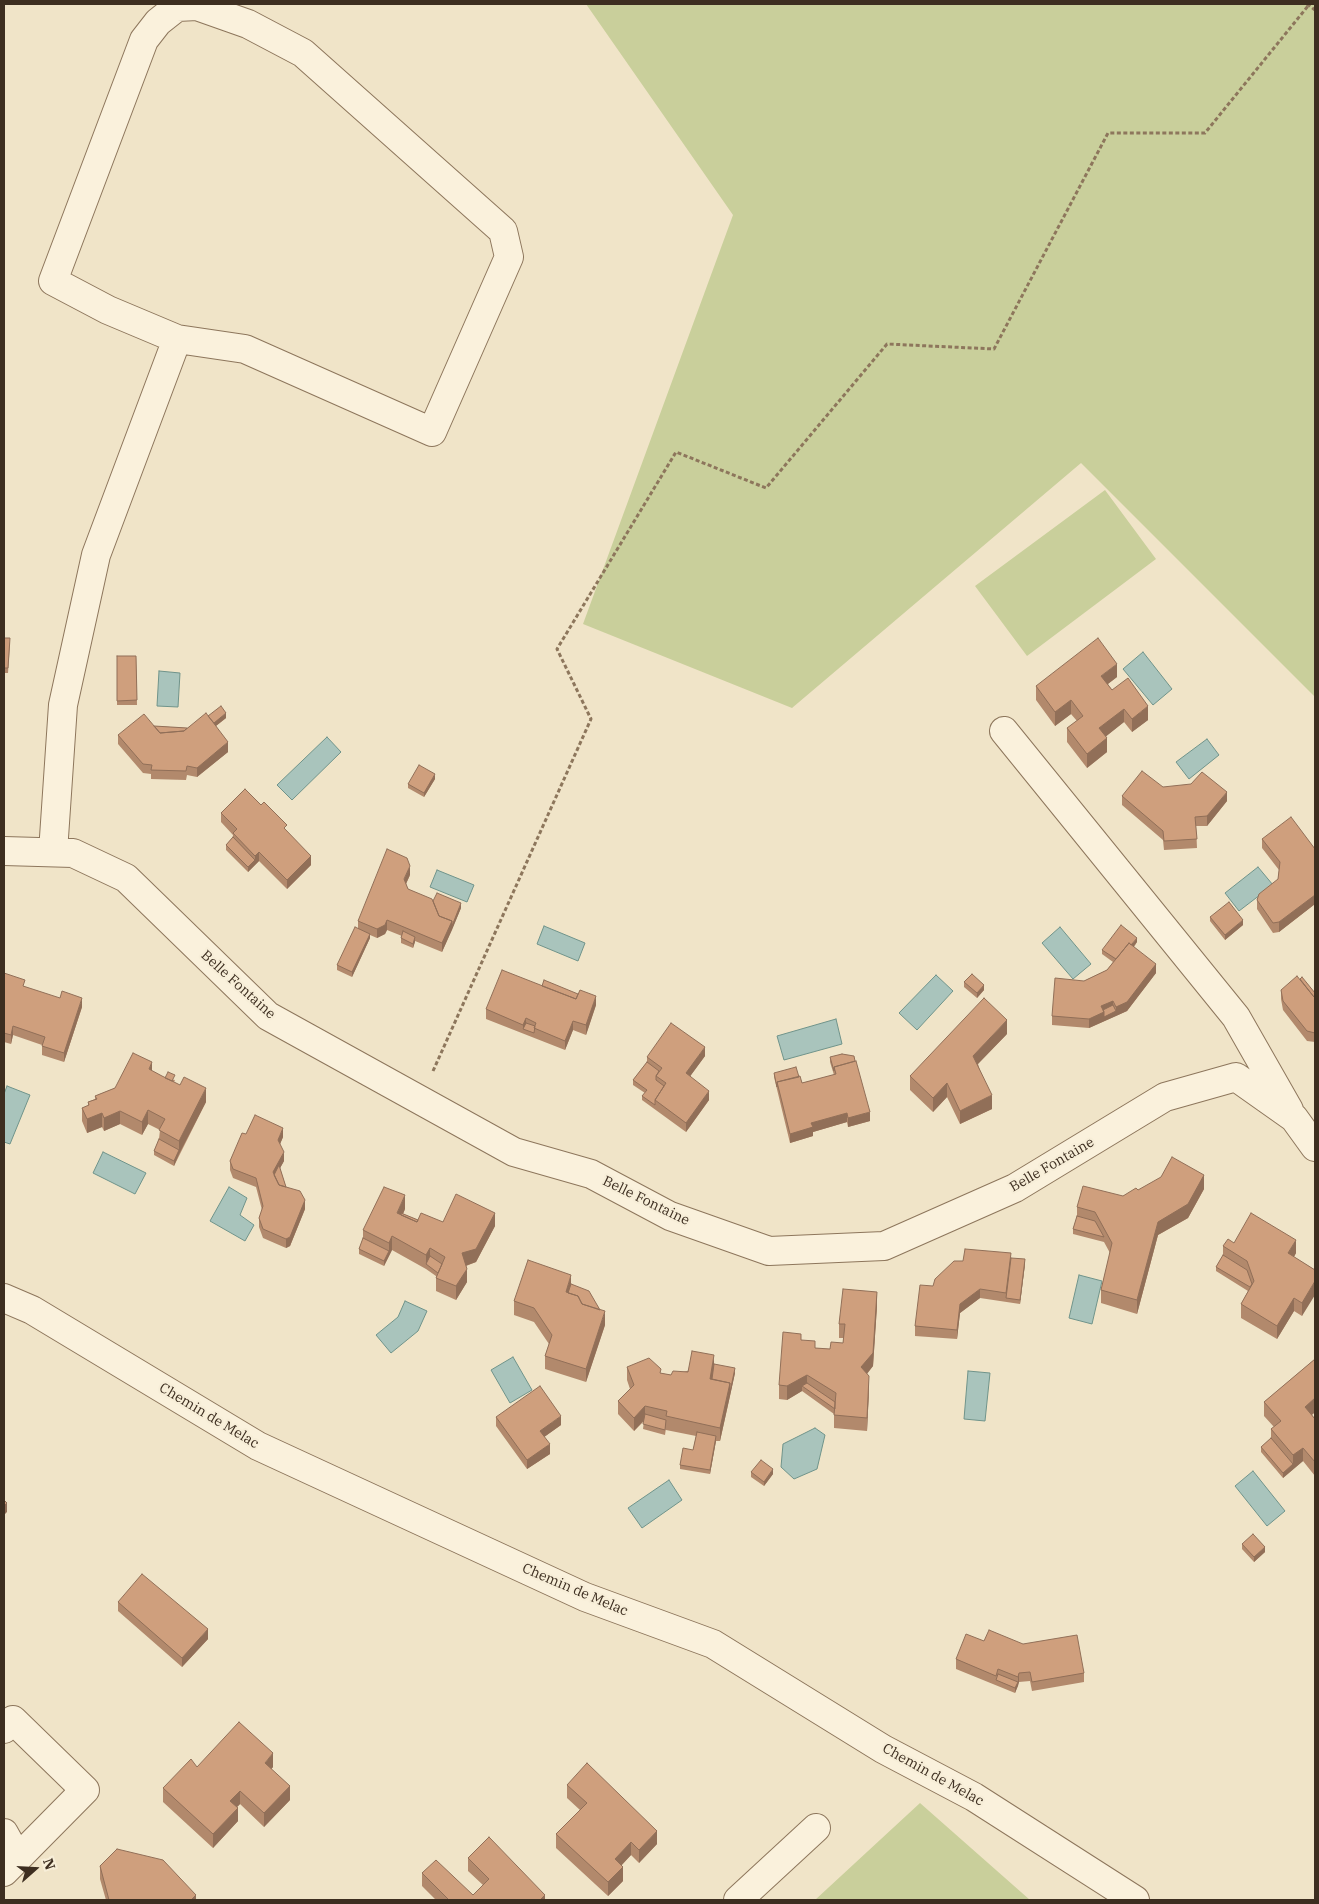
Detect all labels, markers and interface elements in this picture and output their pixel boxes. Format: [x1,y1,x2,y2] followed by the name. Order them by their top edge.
[197,947,279,1023] street label: Belle Fontaine
[1007,1134,1097,1196] street label: Belle Fontaine
[600,1173,692,1229] street label: Belle Fontaine
[156,1380,262,1452] street label: Chemin de Melac
[520,1560,630,1620] street label: Chemin de Melac
[879,1740,987,1810] street label: Chemin de Melac
[10,1844,60,1894] north arrow
[39,1856,59,1872] text: N

